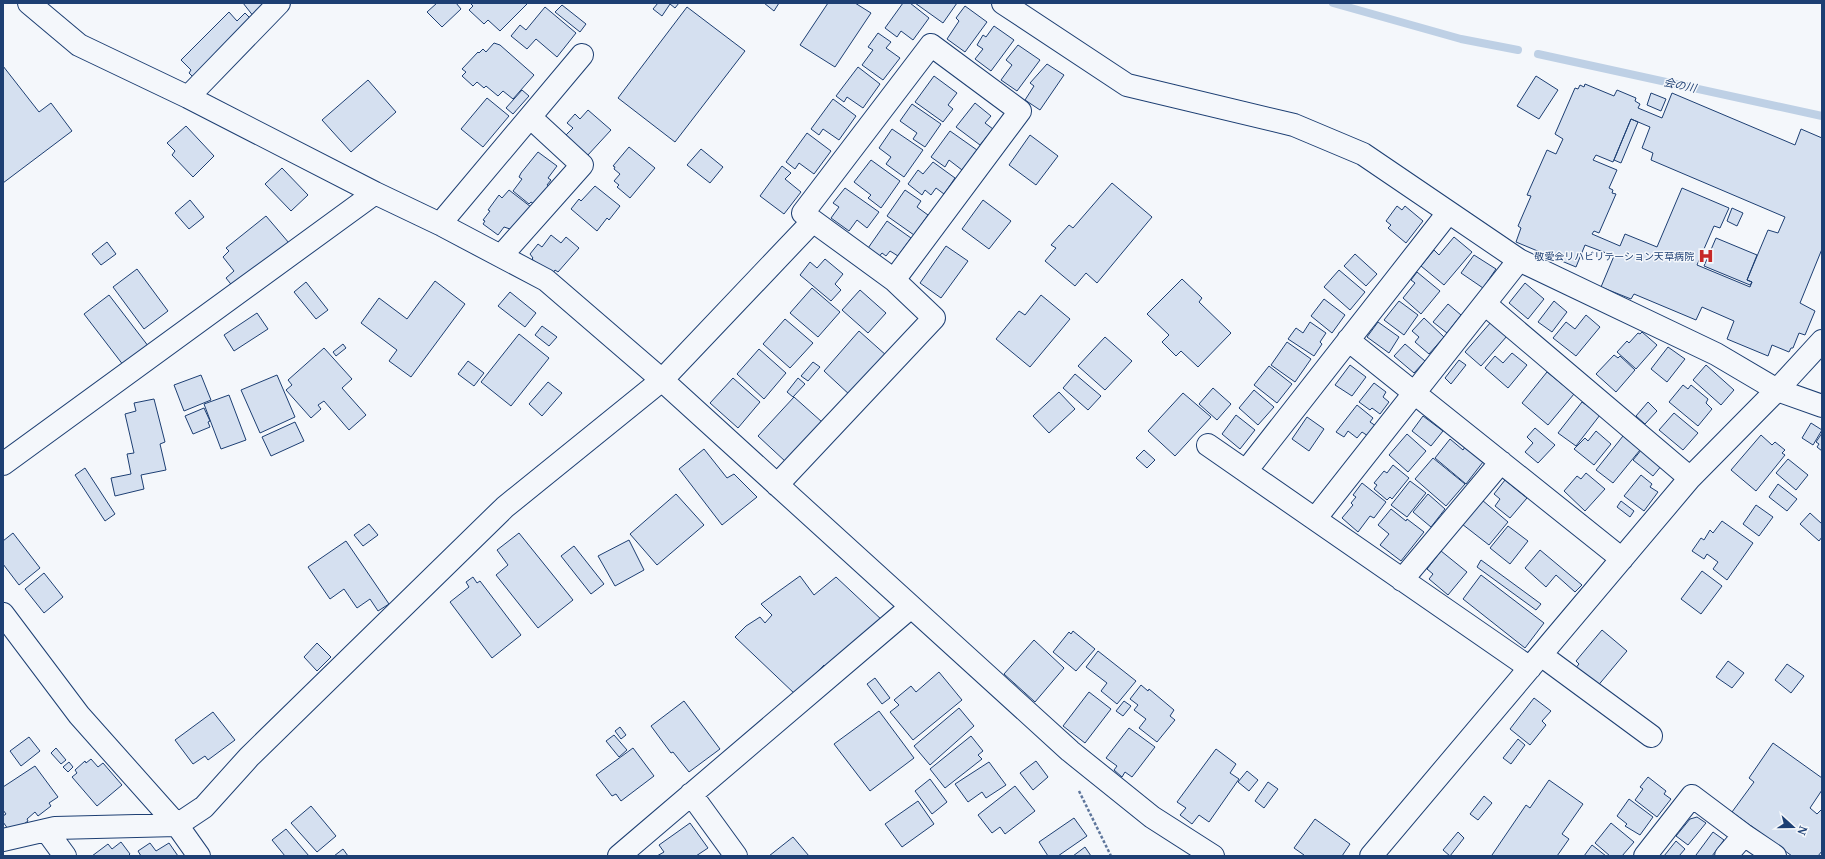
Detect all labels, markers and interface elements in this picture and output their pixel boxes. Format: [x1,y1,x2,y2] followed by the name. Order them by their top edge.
[1662,74,1699,95] water label: 会の川
[1697,247,1715,265] hospital icon: 敬愛会リハビリテーション天草病院
[1534,249,1694,263] place label: 敬愛会リハビリテーション天草病院
[1773,807,1813,847] north arrow
[1794,824,1811,838] text: N

